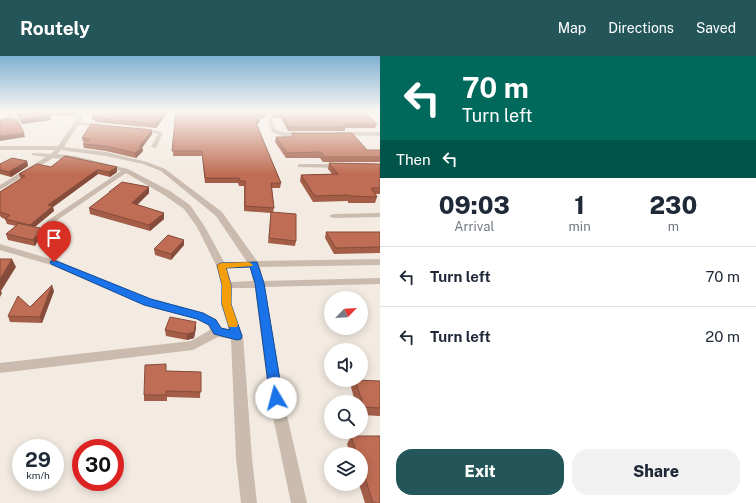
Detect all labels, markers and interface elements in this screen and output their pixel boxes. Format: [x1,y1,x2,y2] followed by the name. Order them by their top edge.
[20,17,90,39] text: Routely
[558,20,586,36] text: Map
[608,20,674,36] text: Directions
[696,20,736,36] text: Saved
[462,71,529,104] text: 70 m
[396,72,448,124] icon: left
[462,105,532,126] text: Turn left
[439,148,461,170] icon: left
[396,151,431,168] text: Then
[439,191,510,219] text: 09:03
[574,191,585,219] text: 1
[649,191,697,219] text: 230
[454,219,494,234] text: Arrival
[569,219,591,234] text: min
[668,219,679,234] text: m
[37,221,71,262] pin
[43,227,65,249] icon: arrive
[396,266,418,288] icon: left
[430,268,491,285] text: Turn left
[705,268,740,285] text: 70 m
[324,291,368,335] north arrow
[324,291,368,491] map controls
[396,326,418,348] icon: left
[430,328,491,345] text: Turn left
[705,328,740,345] text: 20 m
[324,343,368,387] button: sound
[255,377,297,419] position arrow
[324,395,368,439] button: search
[72,439,124,491] speed limit sign: 30
[324,447,368,491] button: layers
[25,448,51,472] text: 29
[396,449,564,495] button: Exit
[572,449,740,495] button: Share
[26,469,50,481] text: km/h

